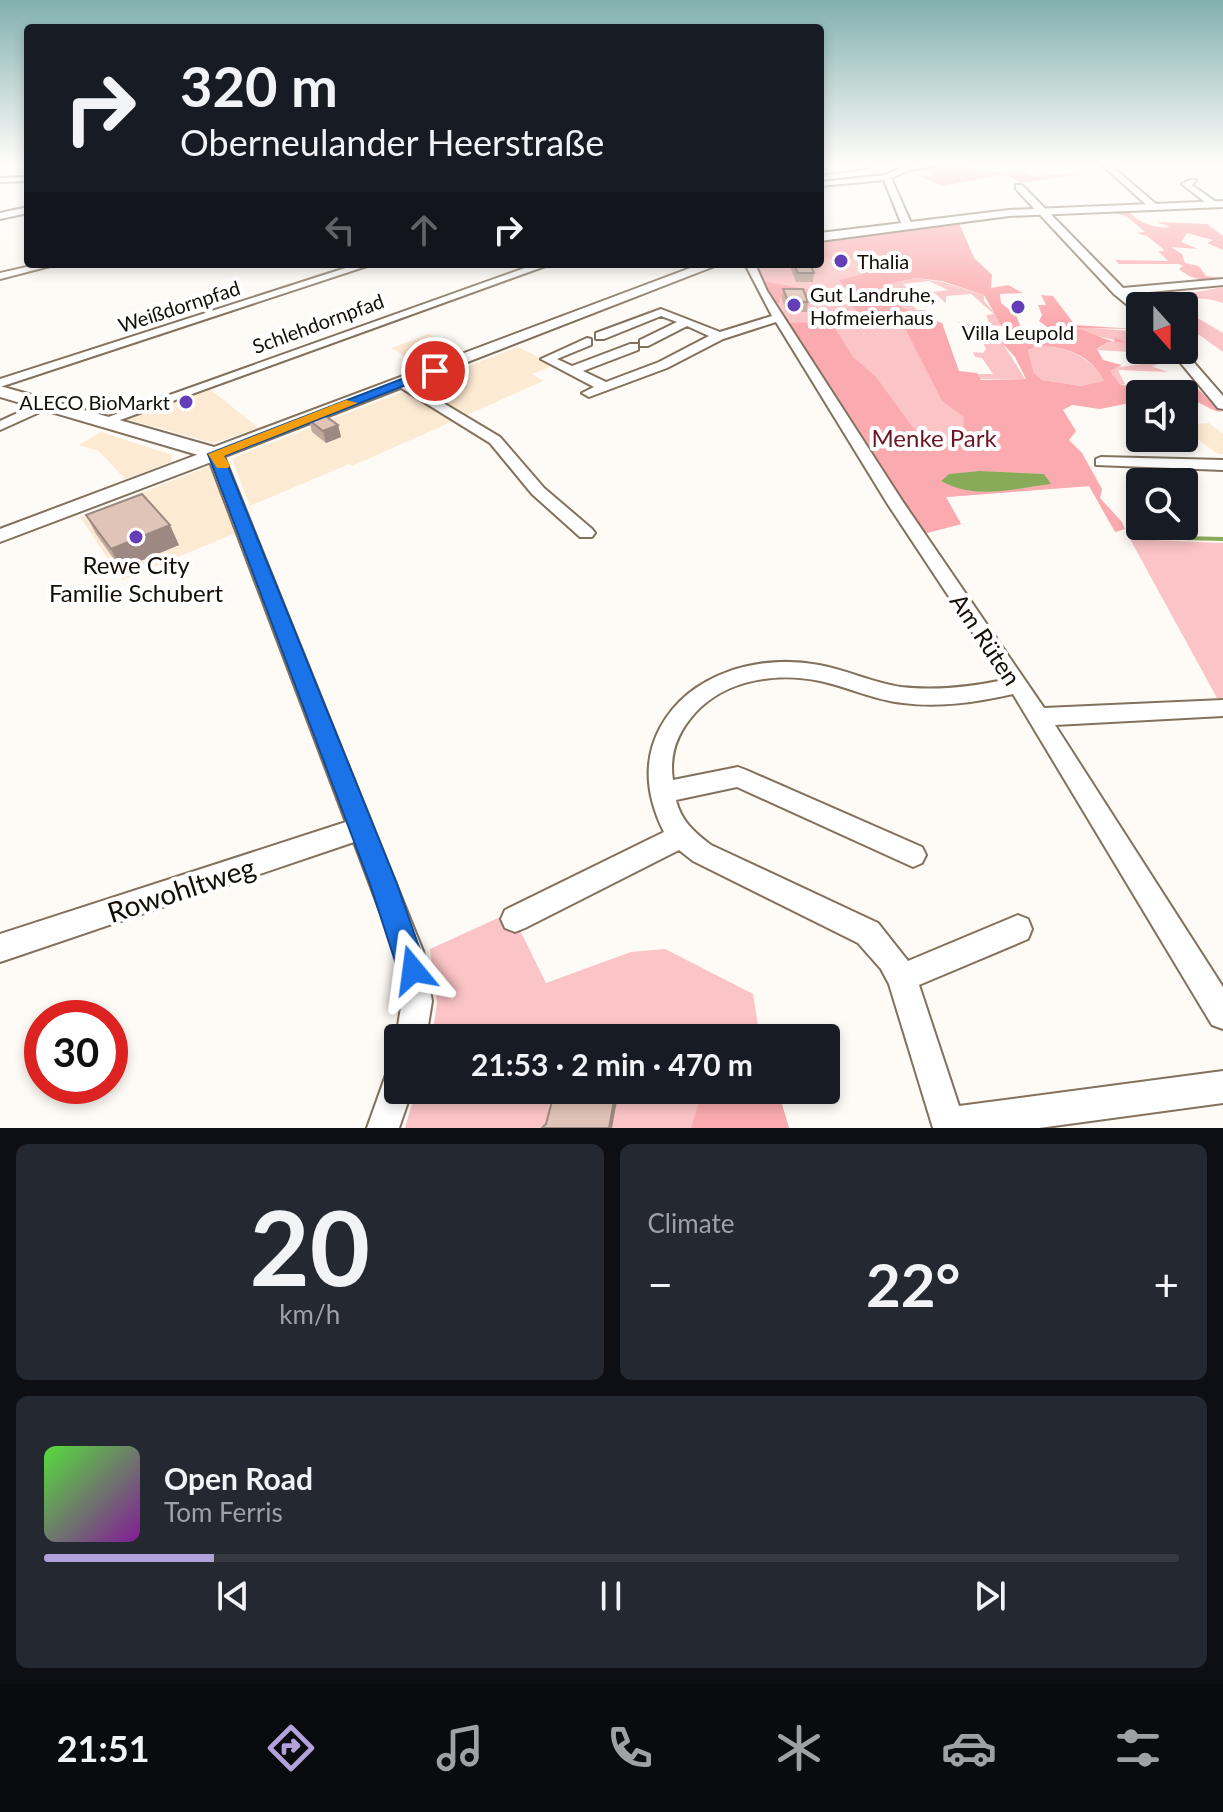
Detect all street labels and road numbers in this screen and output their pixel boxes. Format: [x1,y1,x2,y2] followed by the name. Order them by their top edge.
[115,275,243,337] street label: Weißdornpfad
[249,288,387,358] street label: Schlehdornpfad
[945,588,1027,690] street label: Am Rüten
[103,849,259,929] street label: Rowohltweg

